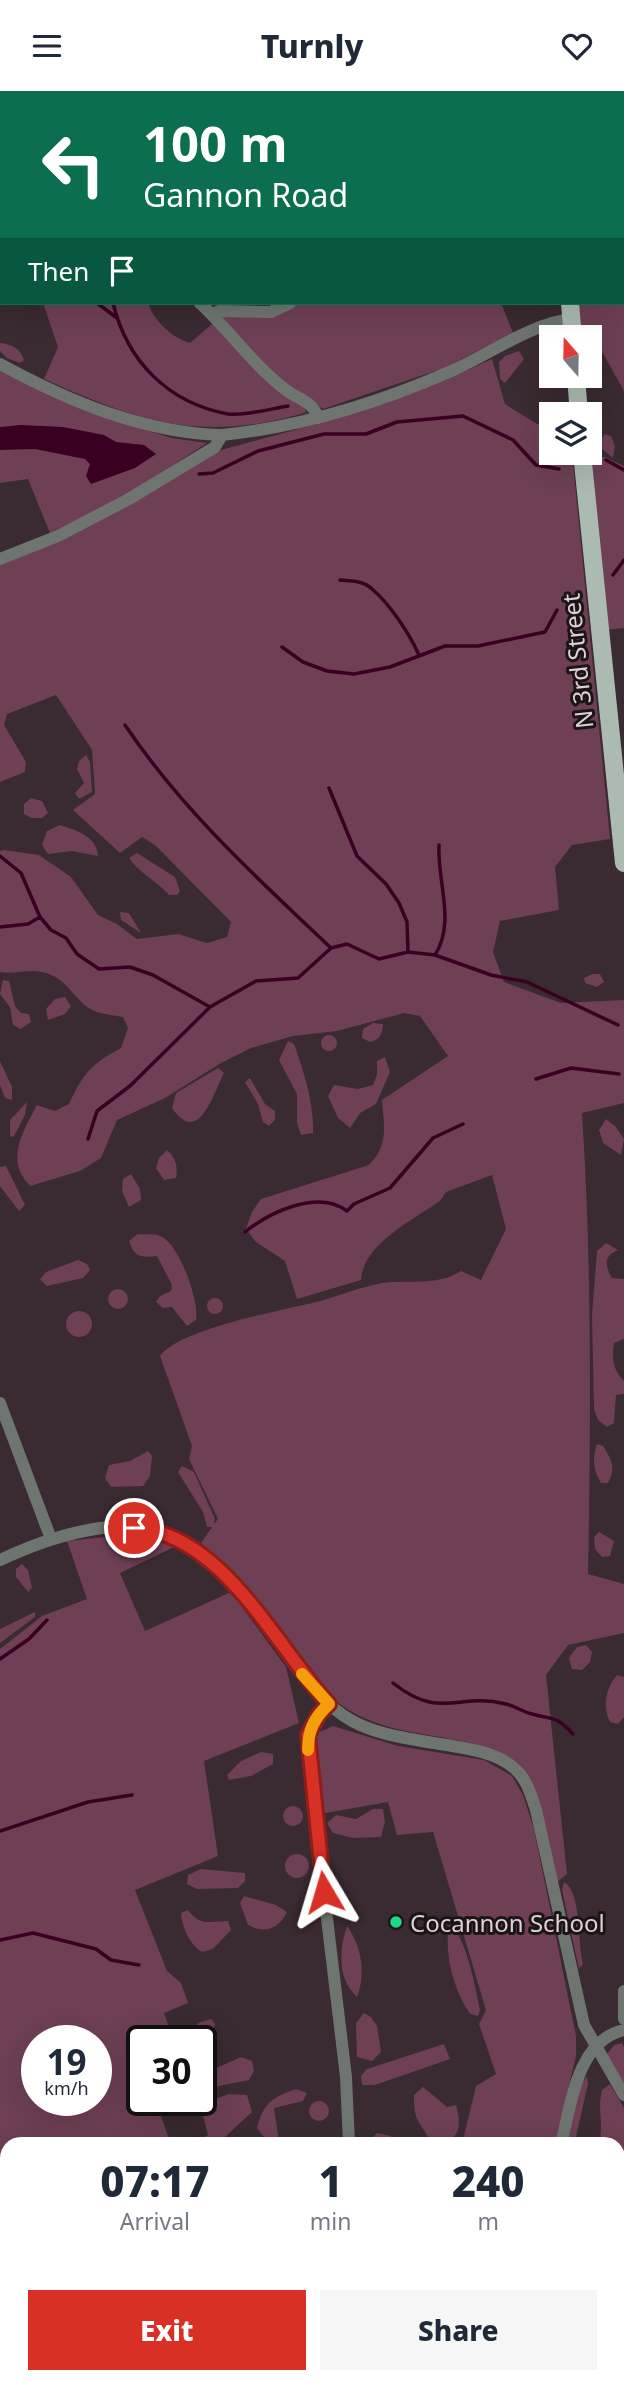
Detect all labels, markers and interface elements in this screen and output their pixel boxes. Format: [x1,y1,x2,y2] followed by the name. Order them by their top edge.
[261,24,363,67] text: Turnly
[28,27,66,65] icon: menu
[558,27,596,65] icon: heart
[143,110,288,176] text: 100 m
[28,119,119,210] icon: left
[143,173,348,216] text: Gannon Road
[103,252,141,290] icon: arrive
[28,253,89,289] text: Then
[539,325,602,389] north arrow
[539,325,602,465] map controls
[539,402,602,465] button: layers
[553,591,600,730] street label: N 3rd Street
[104,1498,164,1558] pin
[115,1509,153,1547] icon: arrive
[287,1855,361,1929] position arrow
[410,1906,605,1939] place label: Cocannon School
[388,1914,404,1930] marker: Cocannon School
[126,2025,217,2116] speed limit sign: 30
[46,2038,87,2085] text: 19
[44,2076,89,2100] text: km/h
[100,2152,209,2209] text: 07:17
[318,2152,343,2209] text: 1
[452,2152,525,2209] text: 240
[120,2205,190,2237] text: Arrival
[310,2205,351,2237] text: min
[477,2205,499,2237] text: m
[28,2290,306,2370] button: Exit
[320,2290,597,2370] button: Share

